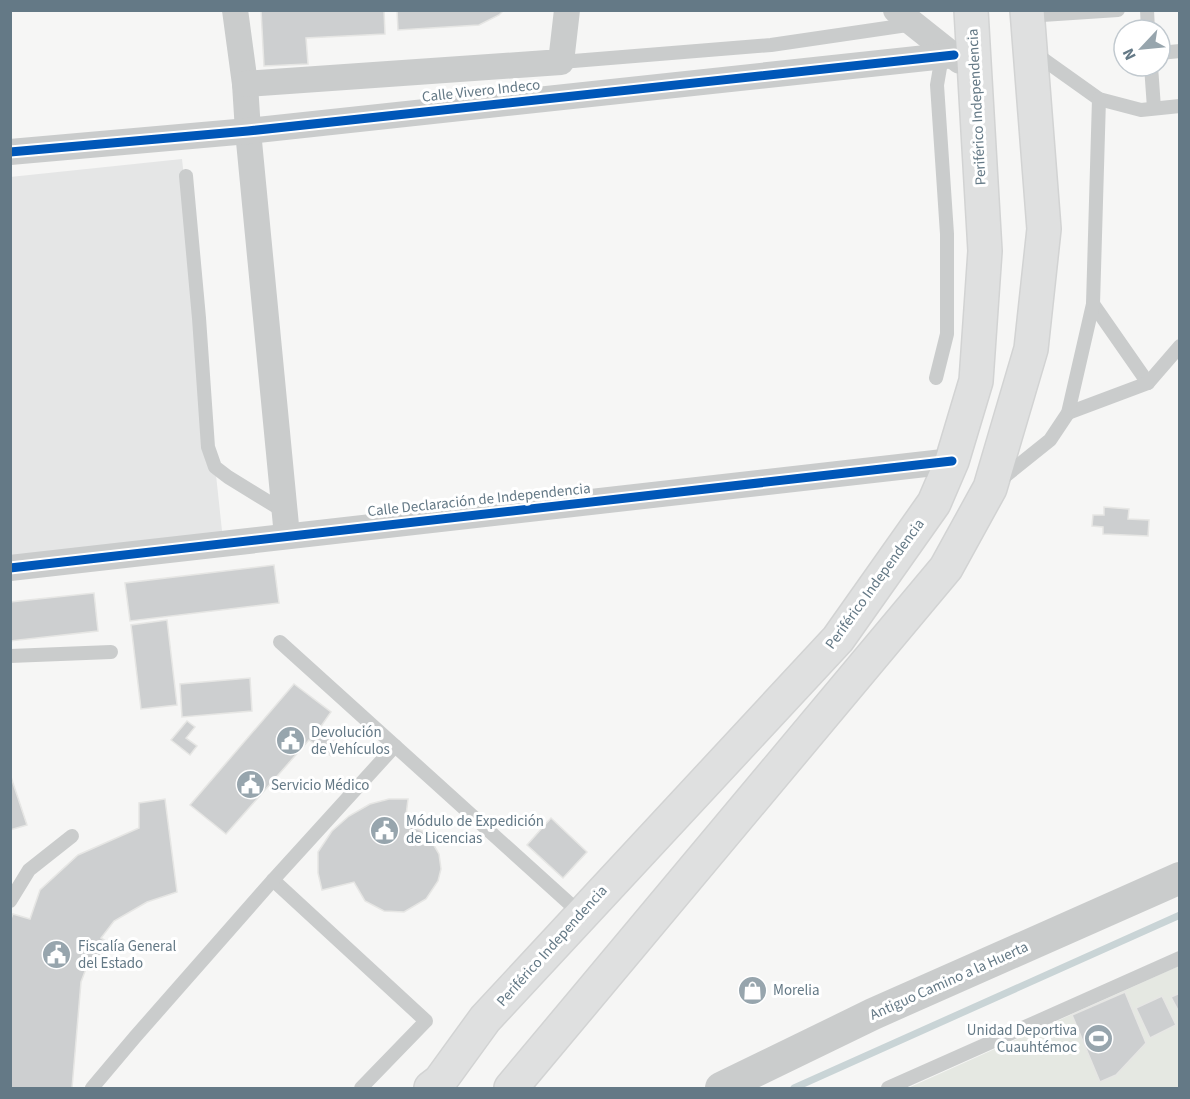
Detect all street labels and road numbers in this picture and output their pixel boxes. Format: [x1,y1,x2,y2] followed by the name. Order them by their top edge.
[962,28,992,186] street label: Periférico Independencia
[421,74,541,108] street label: Calle Vivero Indeco
[366,478,592,522] street label: Calle Declaración de Independencia
[820,514,930,654] street label: Periférico Independencia
[492,881,612,1011] street label: Periférico Independencia
[866,937,1032,1025] street label: Antiguo Camino a la Huerta

